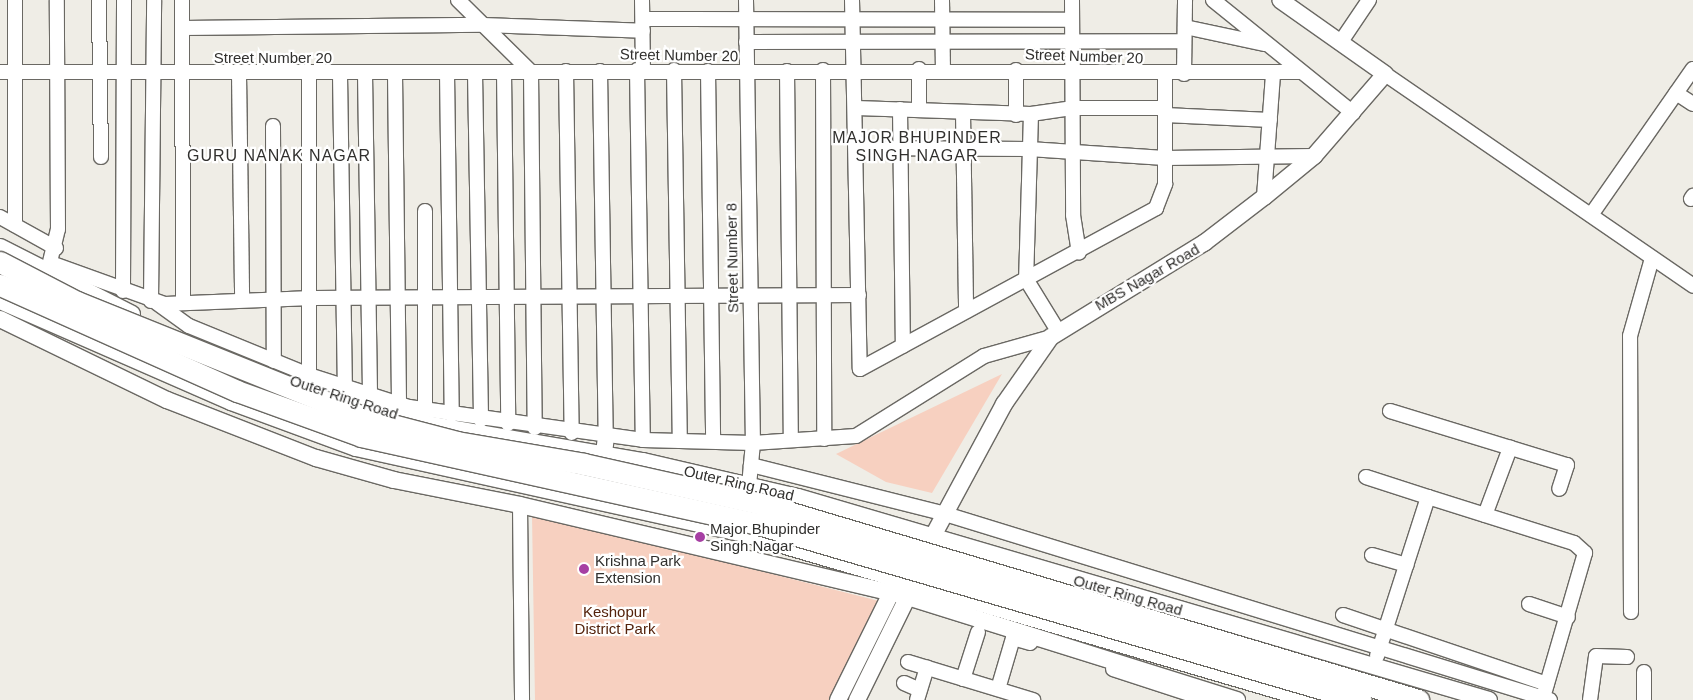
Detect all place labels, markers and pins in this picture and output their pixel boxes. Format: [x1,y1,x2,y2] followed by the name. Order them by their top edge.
[710,519,820,554] place label: Major Bhupinder Singh Nagar
[694,531,706,543] marker: Major Bhupinder Singh Nagar
[595,551,681,586] place label: Krishna Park Extension
[577,562,591,576] marker: Krishna Park Extension

